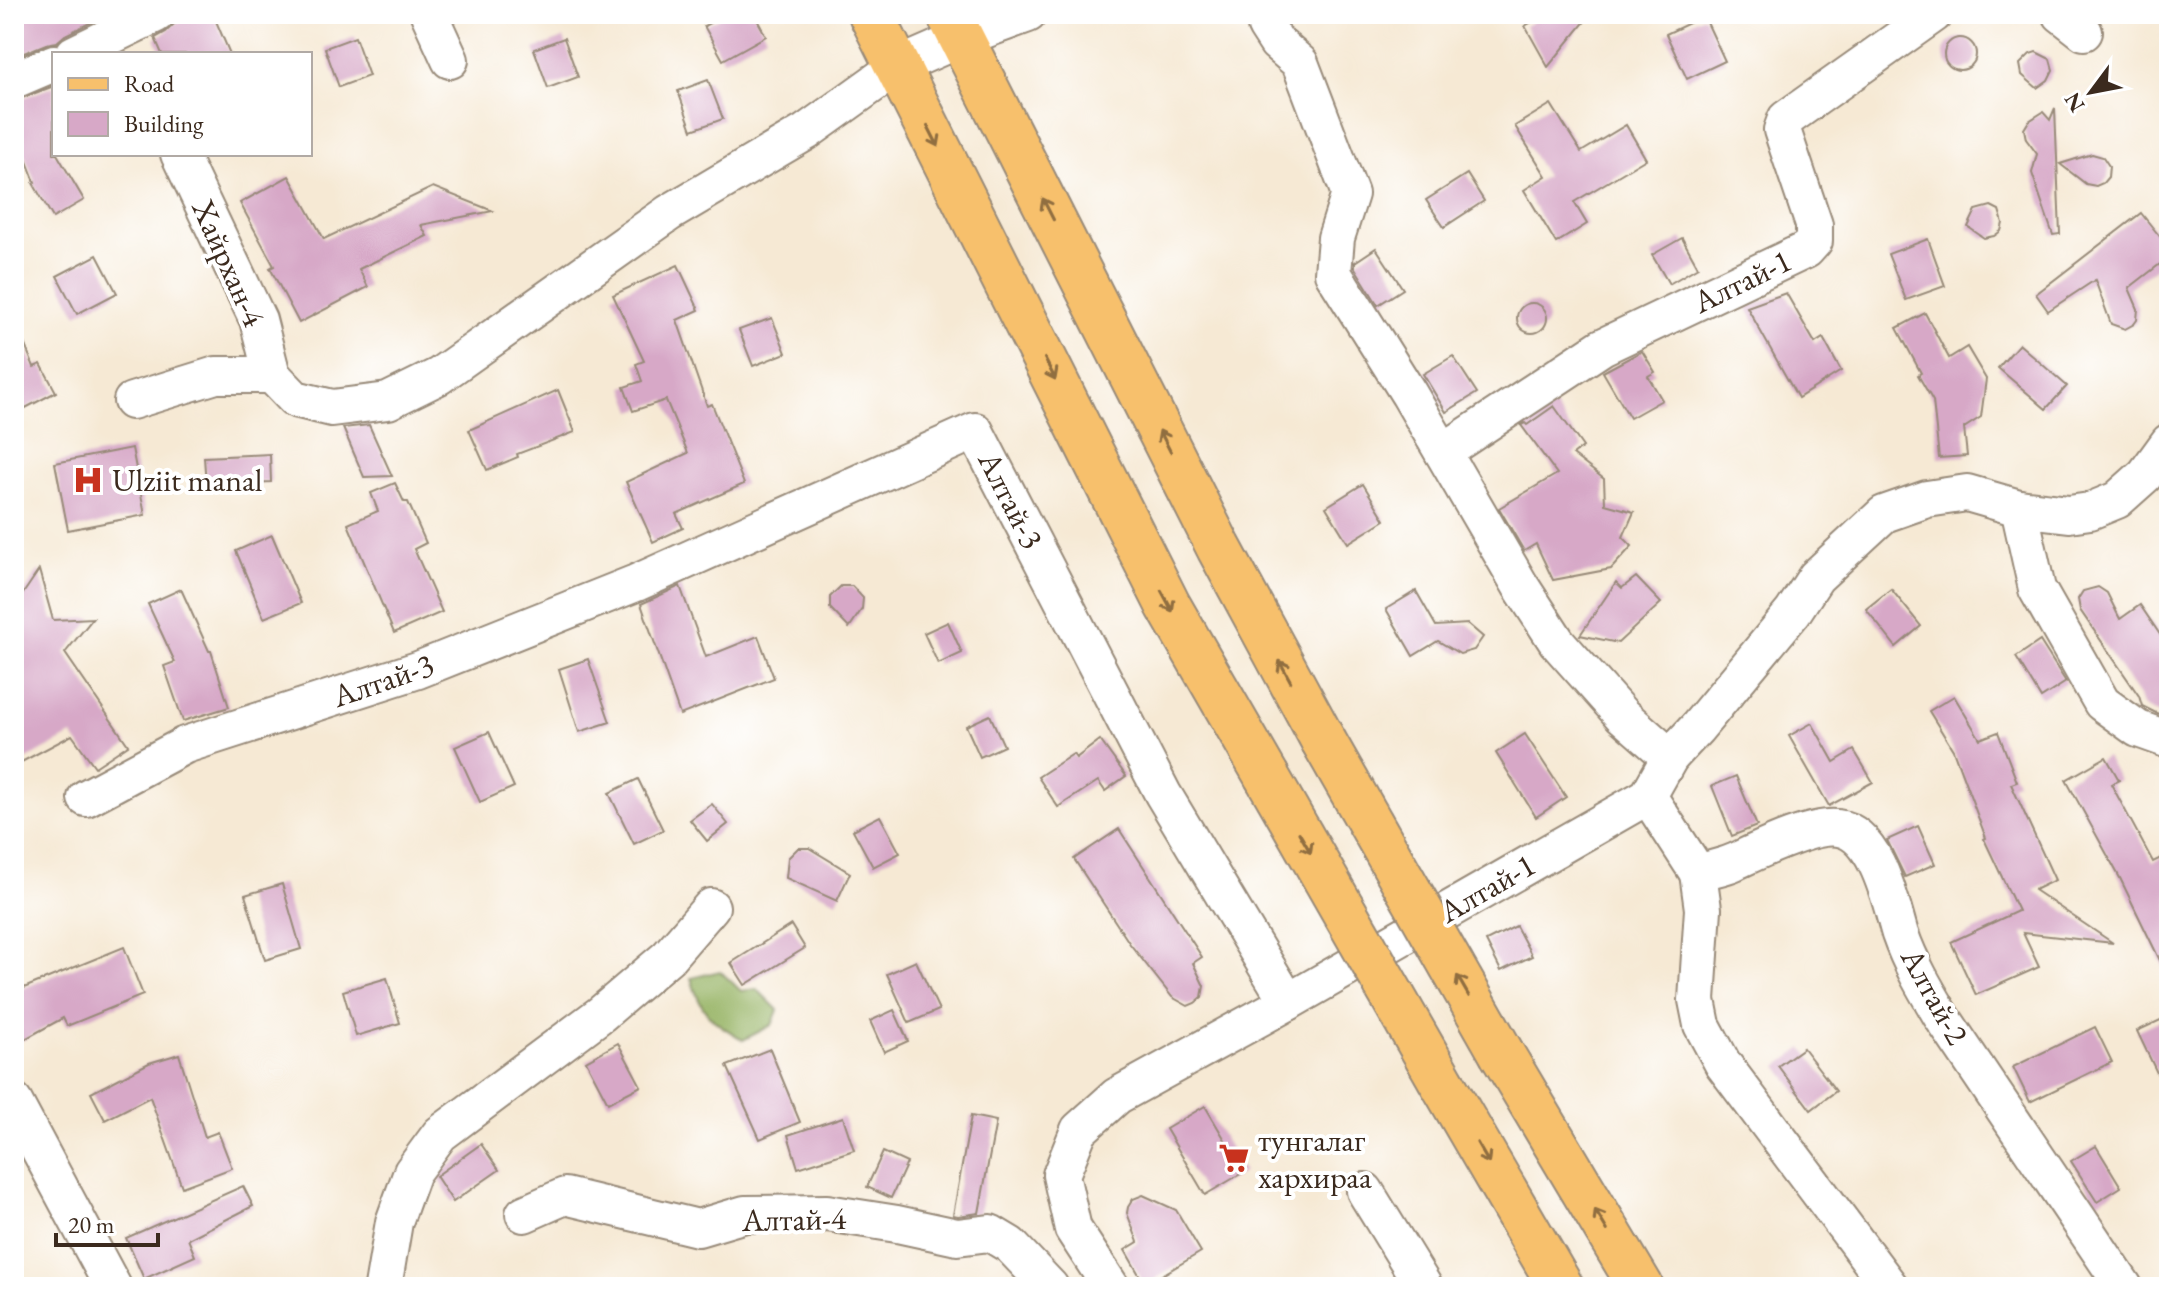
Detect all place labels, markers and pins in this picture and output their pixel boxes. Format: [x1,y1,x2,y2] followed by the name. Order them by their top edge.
[112,459,263,501] place label: Ulziit manal
[71,463,105,497] hospital icon: Ulziit manal
[1258,1119,1372,1198] place label: тунгалаг хархираа
[1217,1141,1251,1175] supermarket icon: тунгалаг хархираа

